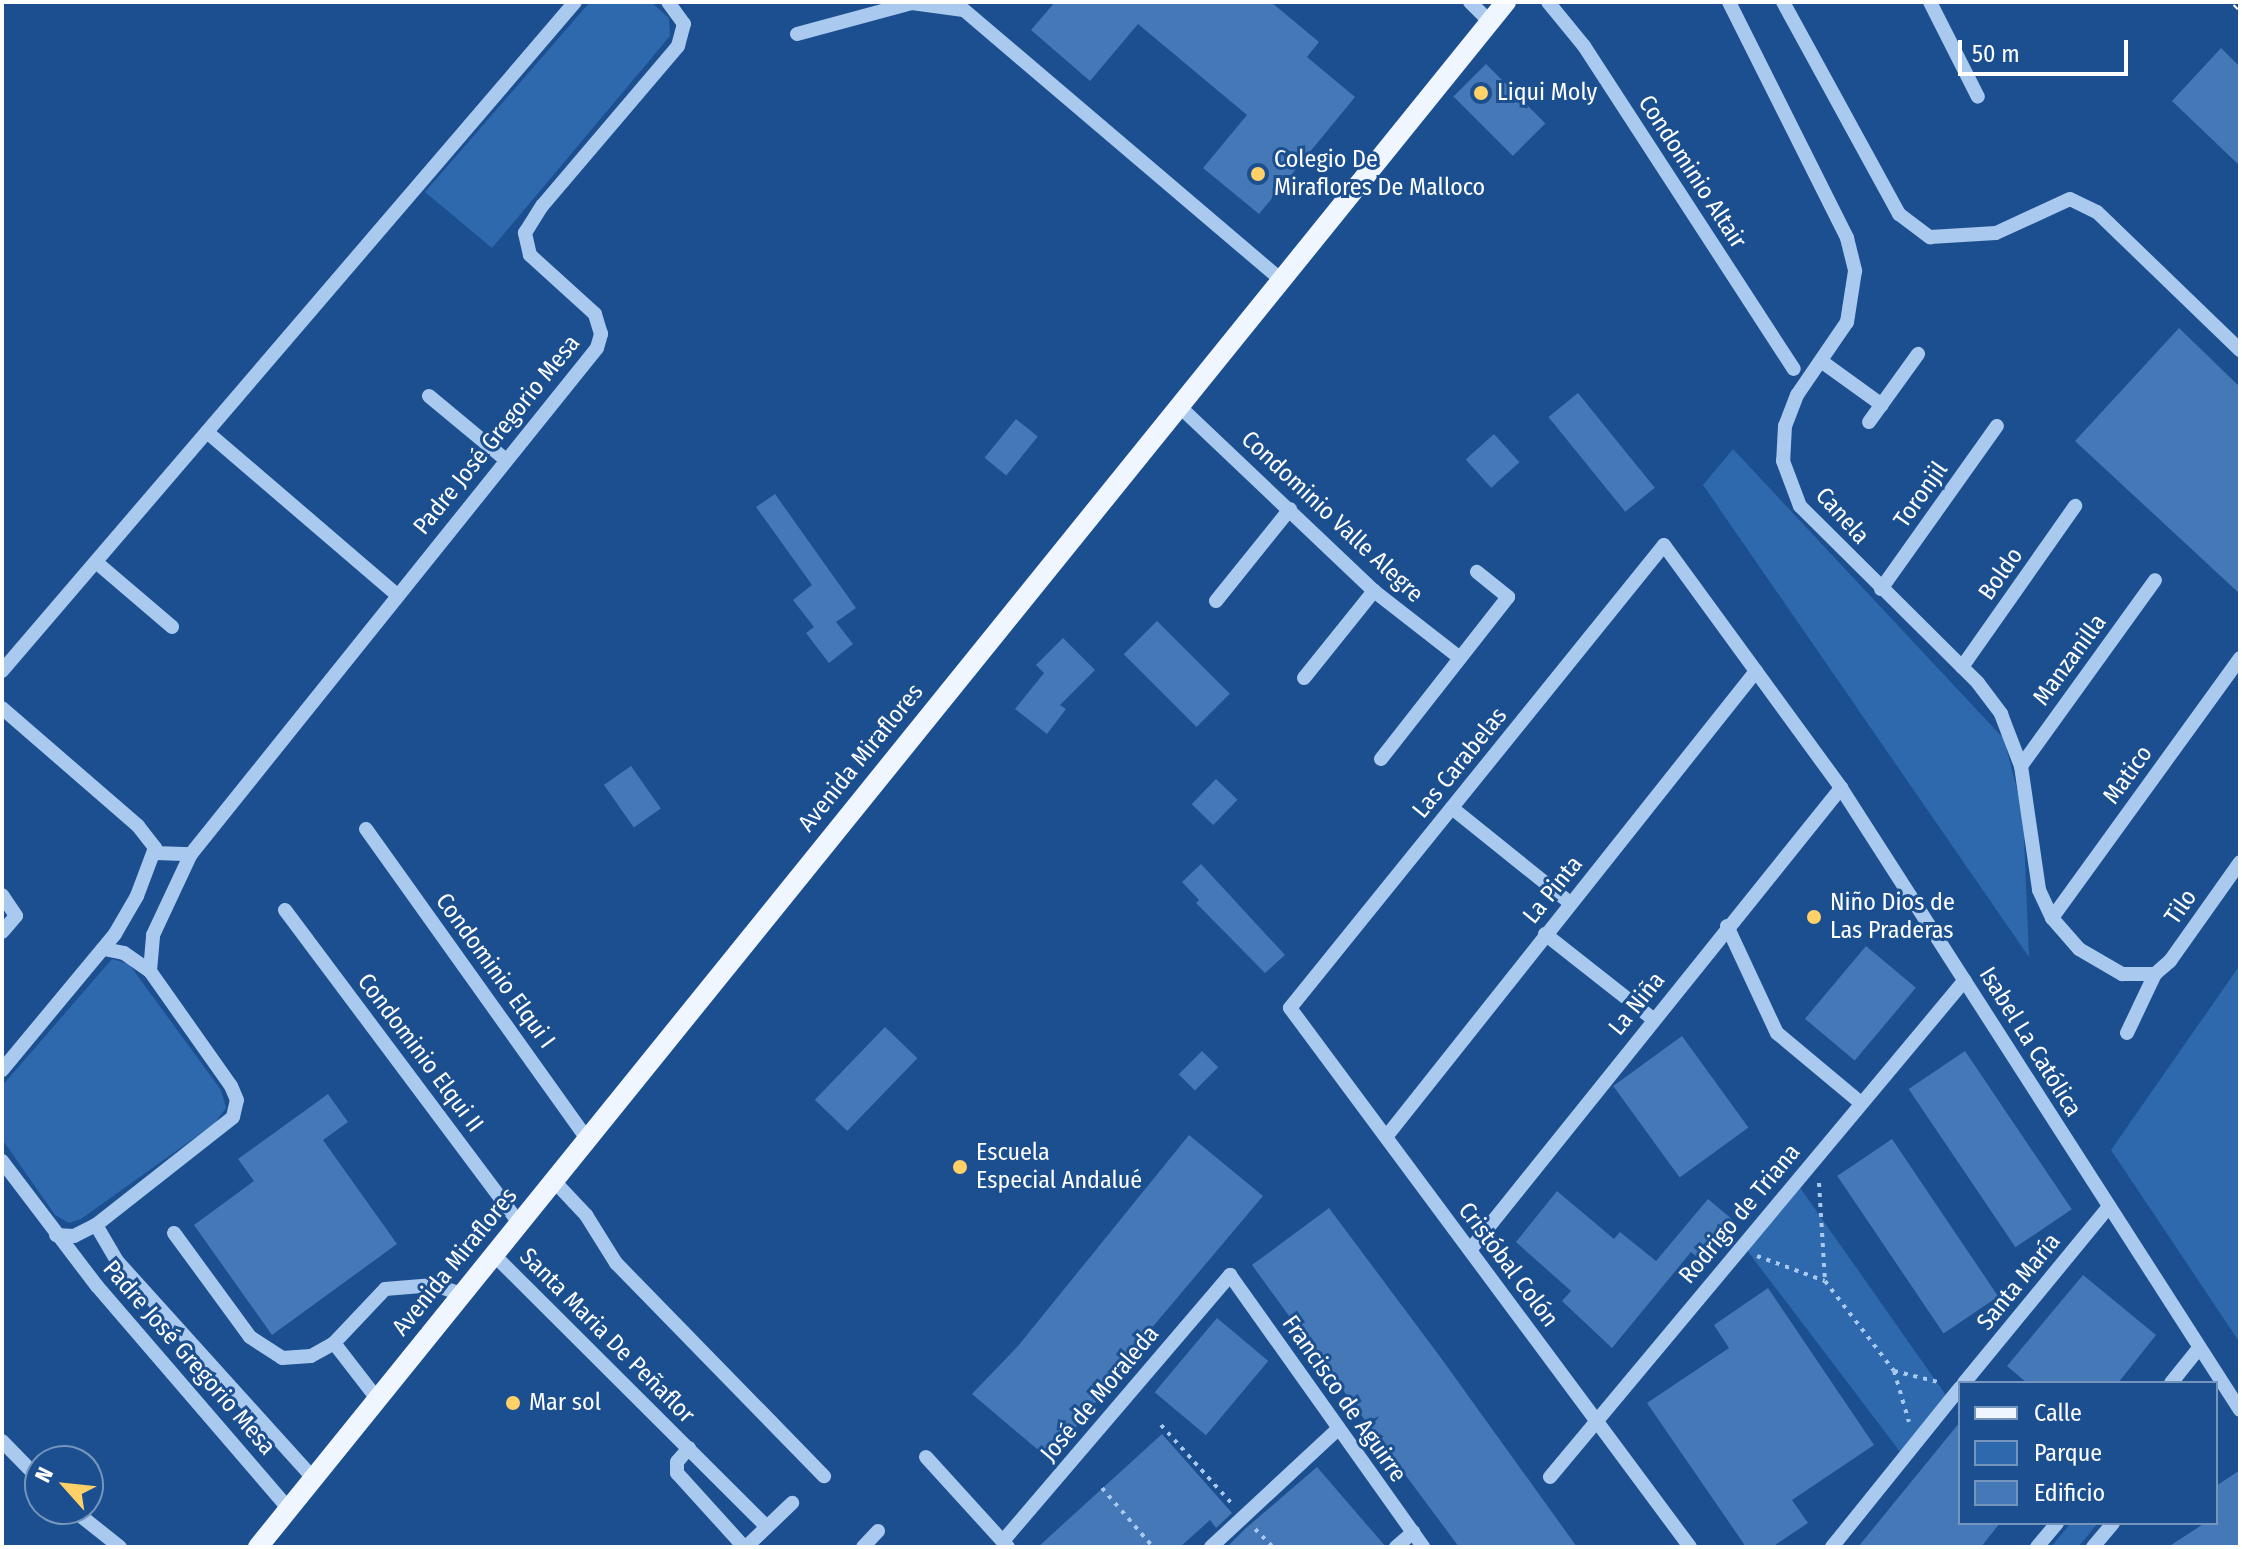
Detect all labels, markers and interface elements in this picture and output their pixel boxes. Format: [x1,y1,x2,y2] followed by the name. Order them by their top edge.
[1962,24,2132,74] scale bar
[1972,40,2020,68] text: 50 m
[1497,79,1597,107] place label: Liqui Moly
[1472,84,1490,102] marker: Liqui Moly
[1632,90,1752,254] street label: Condominio Altair
[1274,146,1485,202] place label: Colegio De Miraflores De Malloco
[1249,165,1267,183] marker: Colegio De Miraflores De Malloco
[408,329,586,541] street label: Padre José Gregorio Mesa
[1235,425,1429,609] street label: Condominio Valle Alegre
[1888,457,1954,533] street label: Toronjil
[1809,482,1875,550] street label: Canela
[1973,542,2029,606] street label: Boldo
[2027,609,2113,711] street label: Manzanilla
[793,678,929,838] street label: Avenida Miraflores
[1407,702,1513,824] street label: Las Carabelas
[2097,740,2159,810] street label: Matico
[1517,850,1589,930] street label: La Pinta
[2159,884,2203,930] street label: Tilo
[429,888,561,1054] street label: Condominio Elqui I
[1830,889,1955,945] place label: Niño Dios de Las Praderas
[1805,908,1823,926] marker: Niño Dios de Las Praderas
[1973,962,2087,1122] street label: Isabel La Católica
[1603,967,1671,1041] street label: La Niña
[351,968,489,1138] street label: Condominio Elqui II
[1673,1138,1807,1290] street label: Rodrigo de Triana
[976,1139,1142,1195] place label: Escuela Especial Andalué
[951,1158,969,1176] marker: Escuela Especial Andalué
[387,1182,523,1342] street label: Avenida Miraflores
[1452,1197,1564,1333] street label: Cristóbal Colón
[1971,1228,2067,1336] street label: Santa María
[514,1243,700,1429] street label: Santa Maria De Peñaflor
[97,1255,281,1461] street label: Padre José Gregorio Mesa
[1276,1310,1412,1488] street label: Francisco de Aguirre
[1035,1320,1165,1468] street label: José de Moraleda
[1958,1381,2218,1525] legend
[529,1389,601,1417] place label: Mar sol
[504,1394,522,1412] marker: Mar sol
[2034,1399,2082,1427] text: Calle
[2034,1439,2102,1467] text: Parque
[24,1445,104,1525] north arrow
[29,1463,59,1487] text: N
[2034,1479,2105,1507] text: Edificio

